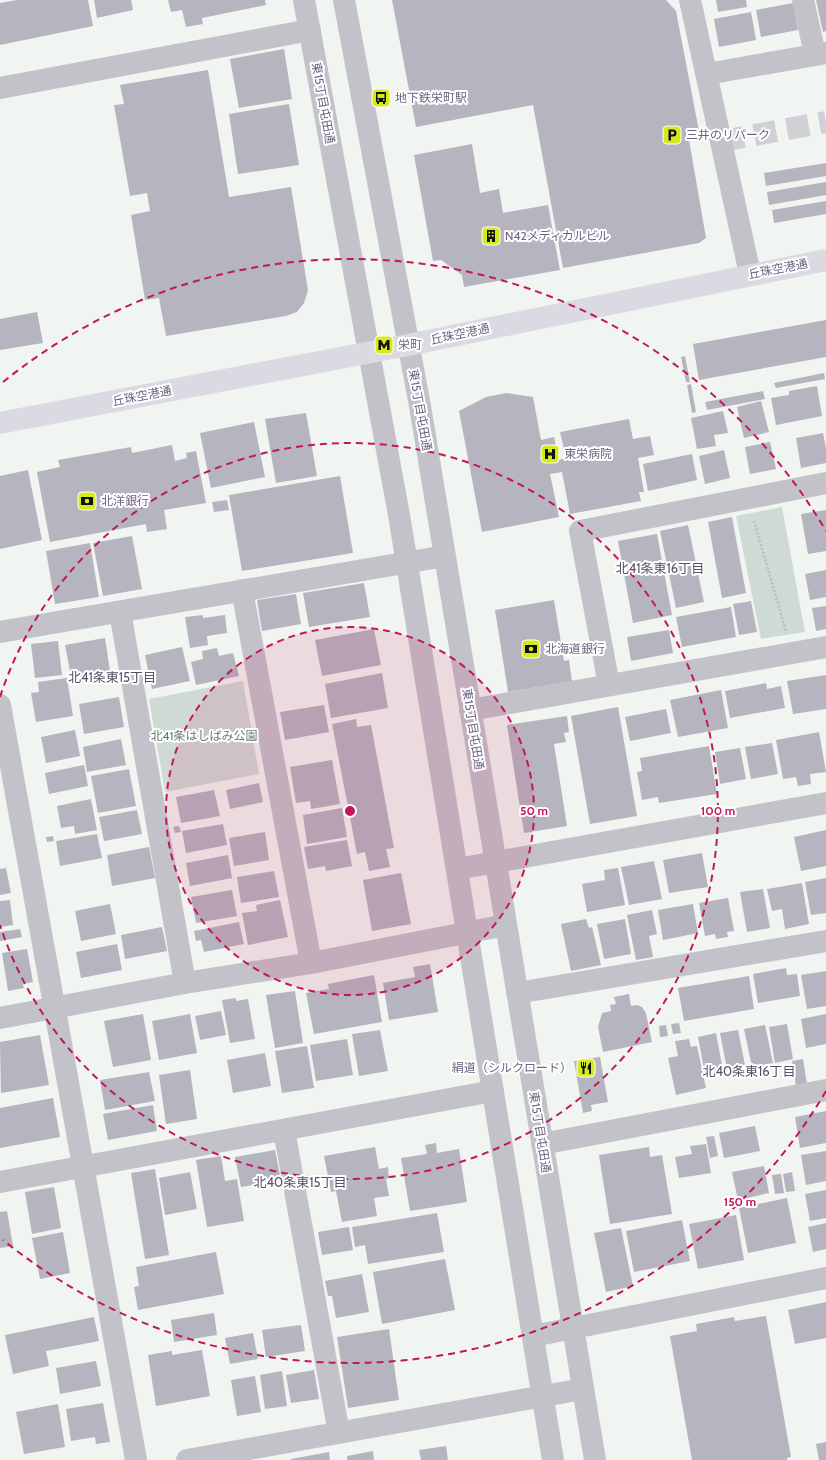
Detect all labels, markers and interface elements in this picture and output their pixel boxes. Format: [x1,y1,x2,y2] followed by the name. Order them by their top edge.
[309,61,338,145] street label: 東15丁目屯田通
[370,87,392,109] bus stop icon: 地下鉄栄町駅
[395,90,467,105] place label: 地下鉄栄町駅
[661,124,683,146] parking icon: 三井のリパーク
[686,127,770,142] place label: 三井のリパーク
[480,225,502,247] building icon: N42メディカルビル
[505,228,610,243] place label: N42メディカルビル
[747,255,809,282] street label: 丘珠空港通
[429,320,491,347] street label: 丘珠空港通
[373,334,395,356] metro station icon: 栄町
[398,337,422,352] place label: 栄町
[406,368,435,452] street label: 東15丁目屯田通
[111,382,173,409] street label: 丘珠空港通
[539,443,561,465] hospital icon: 東栄病院
[564,446,612,461] place label: 東栄病院
[76,490,98,512] bank icon: 北洋銀行
[101,493,149,508] place label: 北洋銀行
[616,560,704,576] district label: 北41条東16丁目
[520,638,542,660] bank icon: 北海道銀行
[545,641,605,656] place label: 北海道銀行
[68,669,156,685] district label: 北41条東15丁目
[460,687,487,771] street label: 東15丁目屯田通
[151,728,257,743] park label: 北41条はしばみ公園
[520,803,548,818] text: 50 m
[701,803,735,818] text: 100 m
[343,804,357,818] centre of rings
[575,1057,597,1079] restaurant icon: 絹道（シルクロード）
[452,1060,572,1075] place label: 絹道（シルクロード）
[702,1063,796,1079] district label: 北40条東16丁目
[527,1090,554,1174] street label: 東15丁目屯田通
[254,1174,346,1190] district label: 北40条東15丁目
[724,1194,756,1209] text: 150 m

